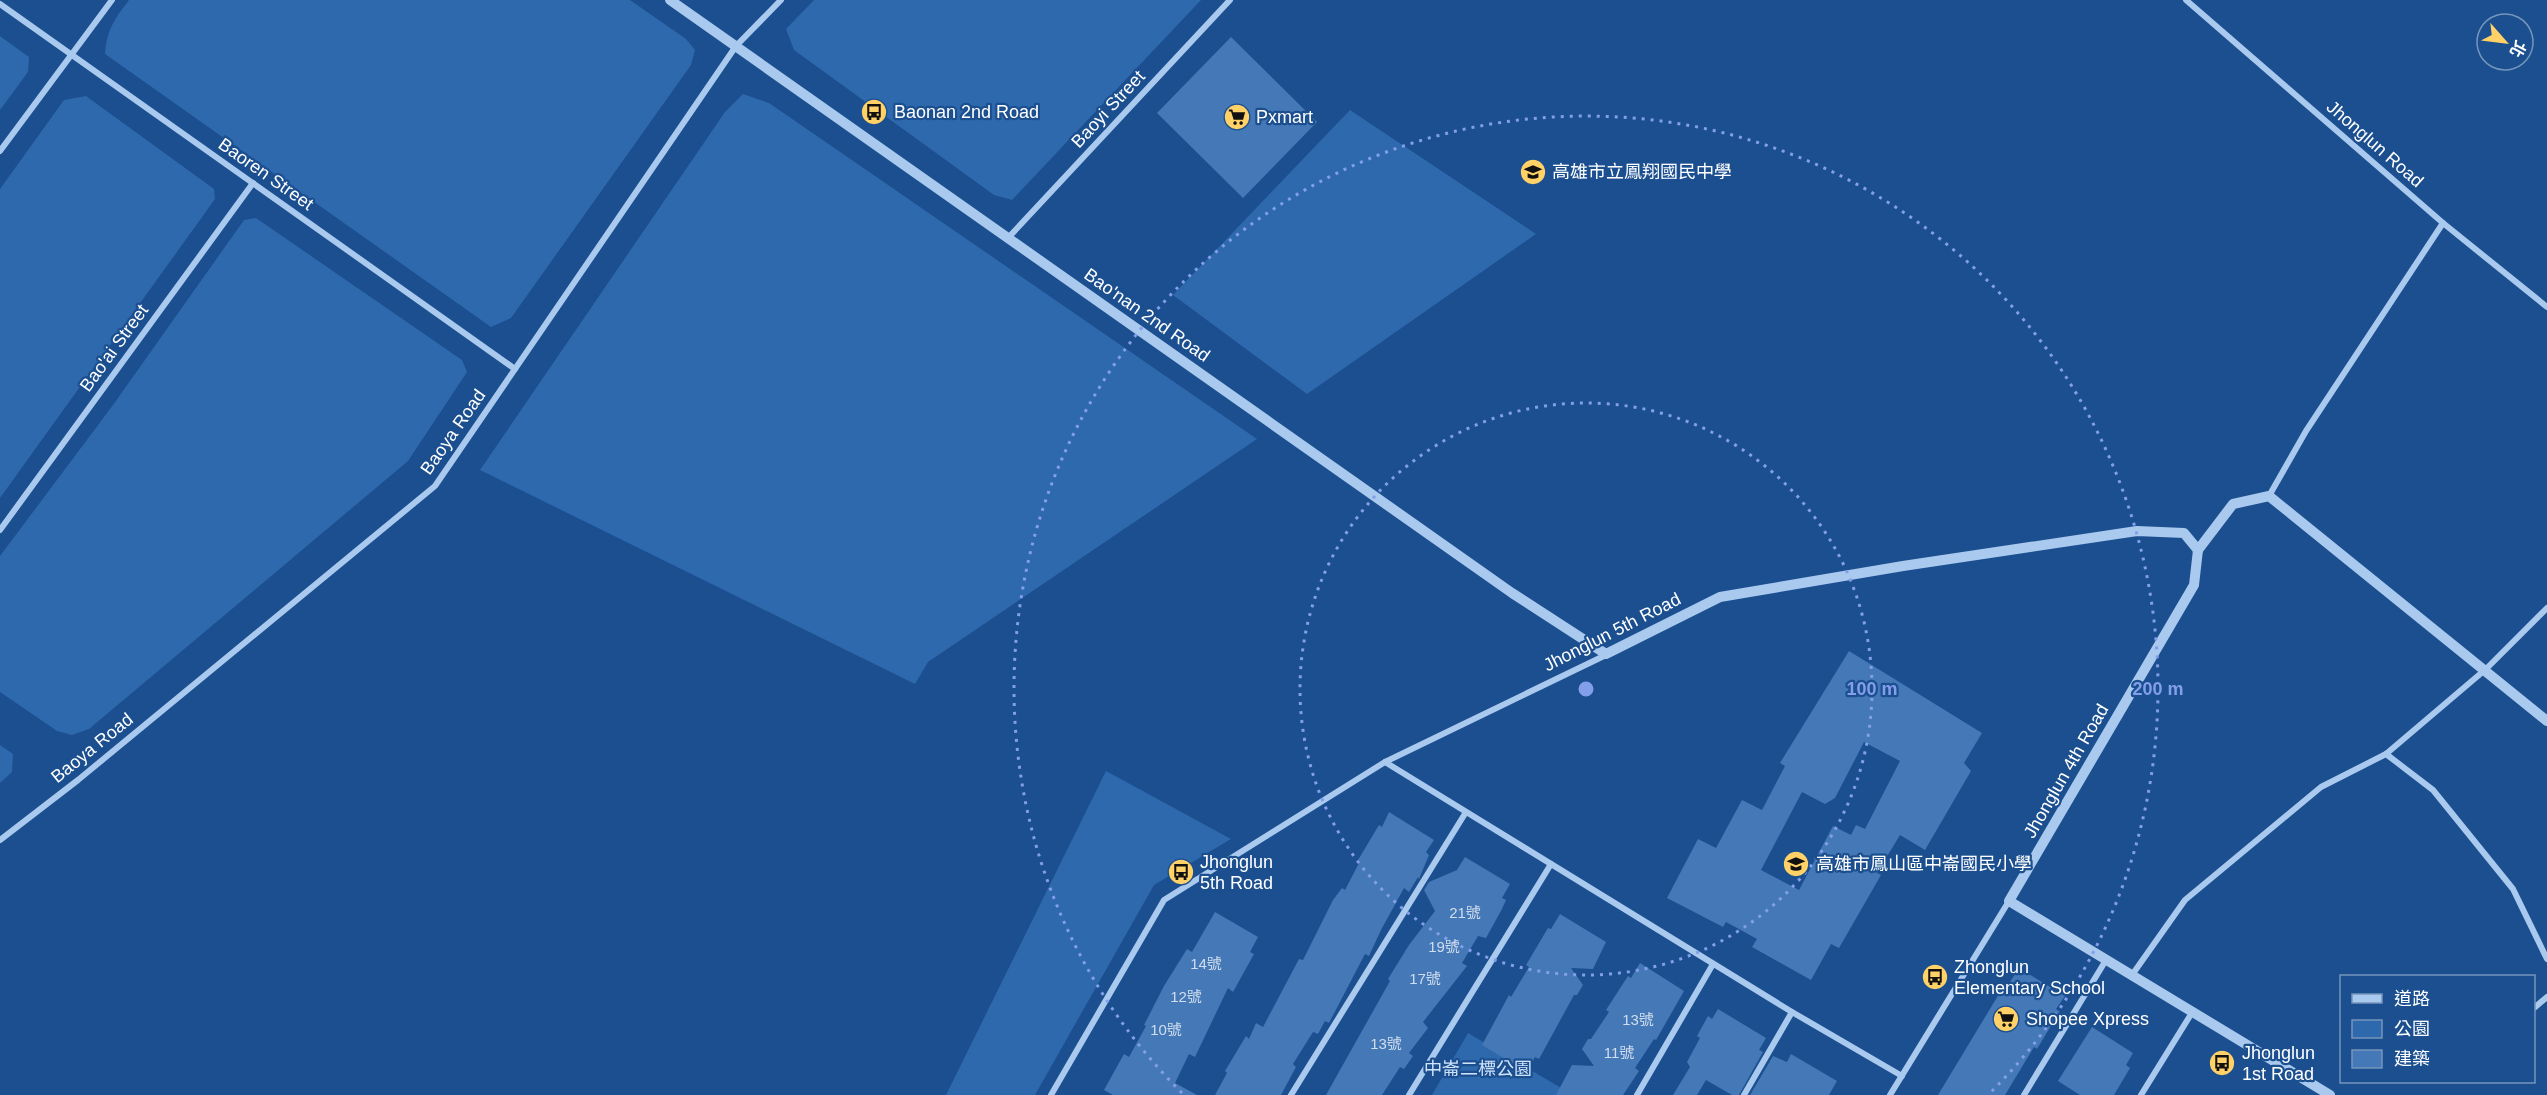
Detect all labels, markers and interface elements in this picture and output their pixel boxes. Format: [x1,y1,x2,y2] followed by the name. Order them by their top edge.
[2475,12,2535,72] north arrow
[2507,38,2529,60] text: 北
[1067,66,1149,152] street label: Baoyi Street
[859,97,889,127] bus stop icon: Baonan 2nd Road
[2323,97,2427,191] street label: Jhonglun Road
[894,102,1039,122] place label: Baonan 2nd Road
[1222,102,1252,132] supermarket icon: Pxmart
[1256,107,1313,127] place label: Pxmart
[215,134,317,214] street label: Baoren Street
[1518,157,1548,187] school or university icon: 高雄市立鳳翔國民中學
[1552,162,1732,182] place label: 高雄市立鳳翔國民中學
[1080,264,1214,366] street label: Bao'nan 2nd Road
[76,301,152,395] street label: Bao'ai Street
[416,386,490,478] street label: Baoya Road
[1540,589,1684,675] street label: Jhonglun 5th Road
[1576,679,1596,699] centre of rings
[1846,679,1898,699] text: 100 m
[2132,679,2184,699] text: 200 m
[2020,701,2112,841] street label: Jhonglun 4th Road
[47,709,137,787] street label: Baoya Road
[1781,849,1811,879] school or university icon: 高雄市鳳山區中崙國民小學
[1200,852,1273,893] place label: Jhonglun 5th Road
[1816,854,2032,874] place label: 高雄市鳳山區中崙國民小學
[1166,857,1196,887] bus stop icon: Jhonglun 5th Road
[1449,904,1481,921] house number: 21號
[1428,938,1460,955] house number: 19號
[1190,955,1222,972] house number: 14號
[1954,957,2105,998] place label: Zhonglun Elementary School
[1920,962,1950,992] bus stop icon: Zhonglun Elementary School
[1409,970,1441,987] house number: 17號
[2340,975,2535,1083] legend
[1170,988,1202,1005] house number: 12號
[2394,989,2430,1009] text: 道路
[1991,1004,2021,1034] supermarket icon: Shopee Xpress
[2026,1009,2149,1029] place label: Shopee Xpress
[1622,1011,1654,1028] house number: 13號
[2394,1019,2430,1039] text: 公園
[1150,1021,1182,1038] house number: 10號
[1370,1035,1402,1052] house number: 13號
[2242,1043,2315,1084] place label: Jhonglun 1st Road
[1604,1044,1634,1061] house number: 11號
[2207,1048,2237,1078] bus stop icon: Jhonglun 1st Road
[2394,1049,2430,1069] text: 建築
[1424,1059,1532,1079] park label: 中崙二標公園

